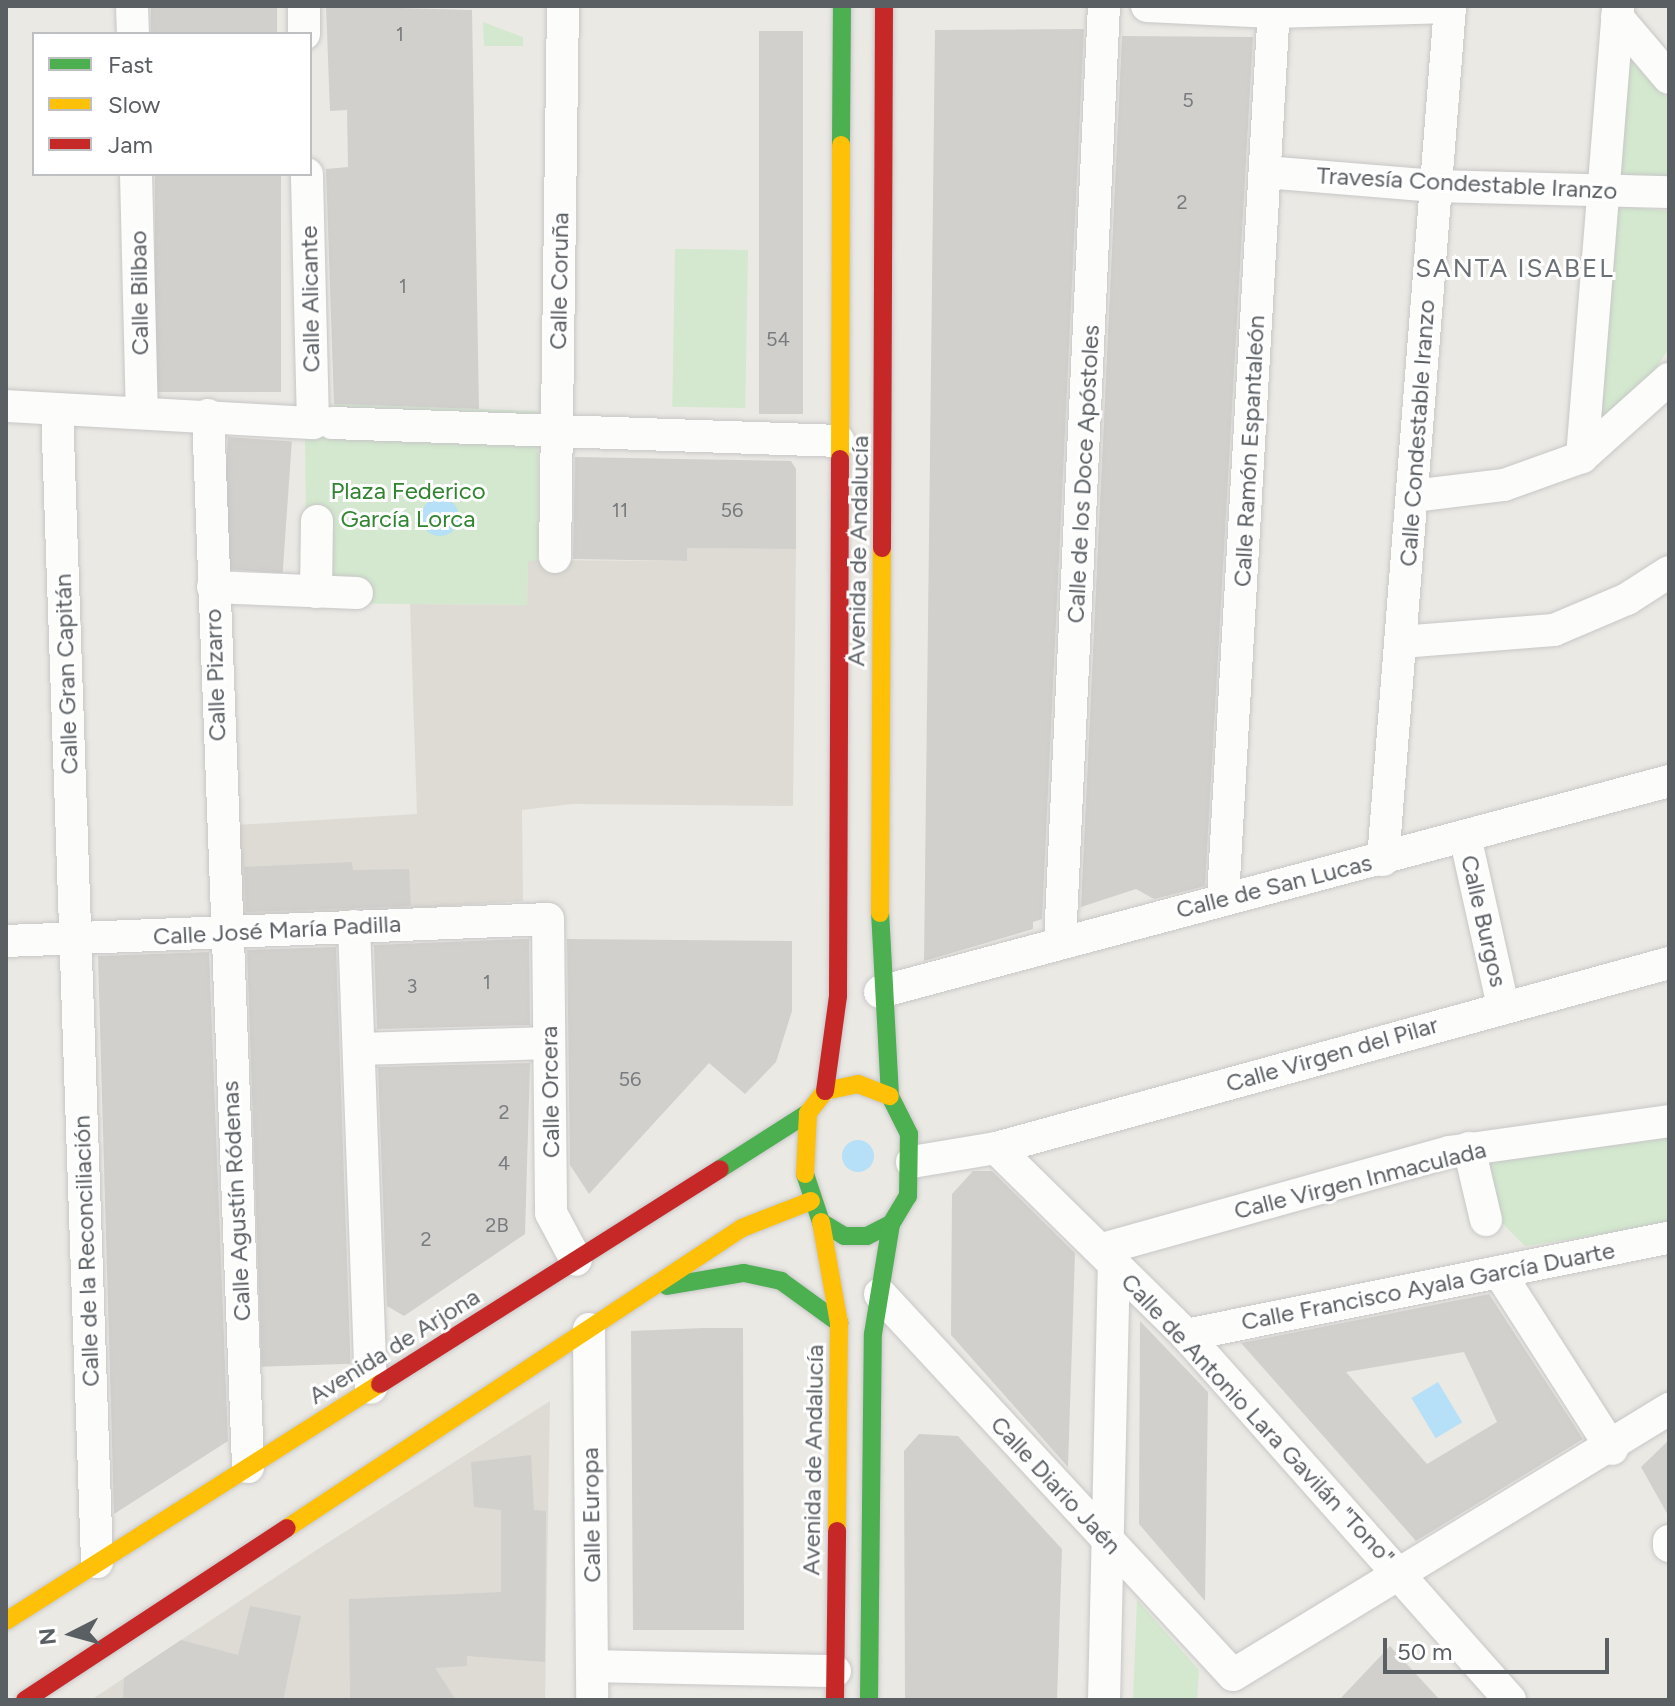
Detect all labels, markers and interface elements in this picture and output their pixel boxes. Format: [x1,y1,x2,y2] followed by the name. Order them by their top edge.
[396,22,404,46] house number: 1
[32,32,312,176] legend
[108,50,153,79] text: Fast
[1182,88,1194,112] house number: 5
[108,90,160,119] text: Slow
[108,130,153,159] text: Jam
[1316,161,1618,205] street label: Travesía Condestable Iranzo
[1176,190,1188,214] house number: 2
[543,212,575,350] street label: Calle Coruña
[294,225,326,373] street label: Calle Alicante
[124,230,154,356] street label: Calle Bilbao
[1415,253,1615,285] district label: SANTA ISABEL
[399,274,407,298] house number: 1
[1393,298,1441,568] street label: Calle Condestable Iranzo
[1227,314,1271,588] street label: Calle Ramón Espantaleón
[1061,324,1105,624] street label: Calle de los Doce Apóstoles
[766,327,790,351] house number: 54
[842,435,874,667] street label: Avenida de Andalucía
[330,477,486,533] park label: Plaza Federico García Lorca
[612,498,628,522] house number: 11
[721,498,743,522] house number: 56
[48,573,84,775] street label: Calle Gran Capitán
[198,608,232,742] street label: Calle Pizarro
[1173,848,1375,924] street label: Calle de San Lucas
[1455,852,1513,990] street label: Calle Burgos
[152,909,402,951] street label: Calle José María Padilla
[483,970,491,994] house number: 1
[407,974,417,998] house number: 3
[1223,1010,1441,1098] street label: Calle Virgen del Pilar
[534,1026,566,1158] street label: Calle Orcera
[619,1067,641,1091] house number: 56
[215,1080,257,1322] street label: Calle Agustín Ródenas
[498,1100,510,1124] house number: 2
[67,1115,105,1387] street label: Calle de la Reconciliación
[1231,1135,1489,1225] street label: Calle Virgen Inmaculada
[498,1151,510,1175] house number: 4
[485,1213,509,1237] house number: 2B
[420,1227,432,1251] house number: 2
[1239,1236,1617,1336] street label: Calle Francisco Ayala García Duarte
[1115,1267,1401,1571] street label: Calle de Antonio Lara Gavilán "Tono"
[303,1282,485,1410] street label: Avenida de Arjona
[797,1344,829,1576] street label: Avenida de Andalucía
[985,1410,1127,1560] street label: Calle Diario Jaén
[575,1447,607,1583] street label: Calle Europa
[32,1594,112,1674] north arrow
[1387,1622,1613,1672] scale bar
[33,1627,62,1646] text: N
[1397,1637,1453,1666] text: 50 m

